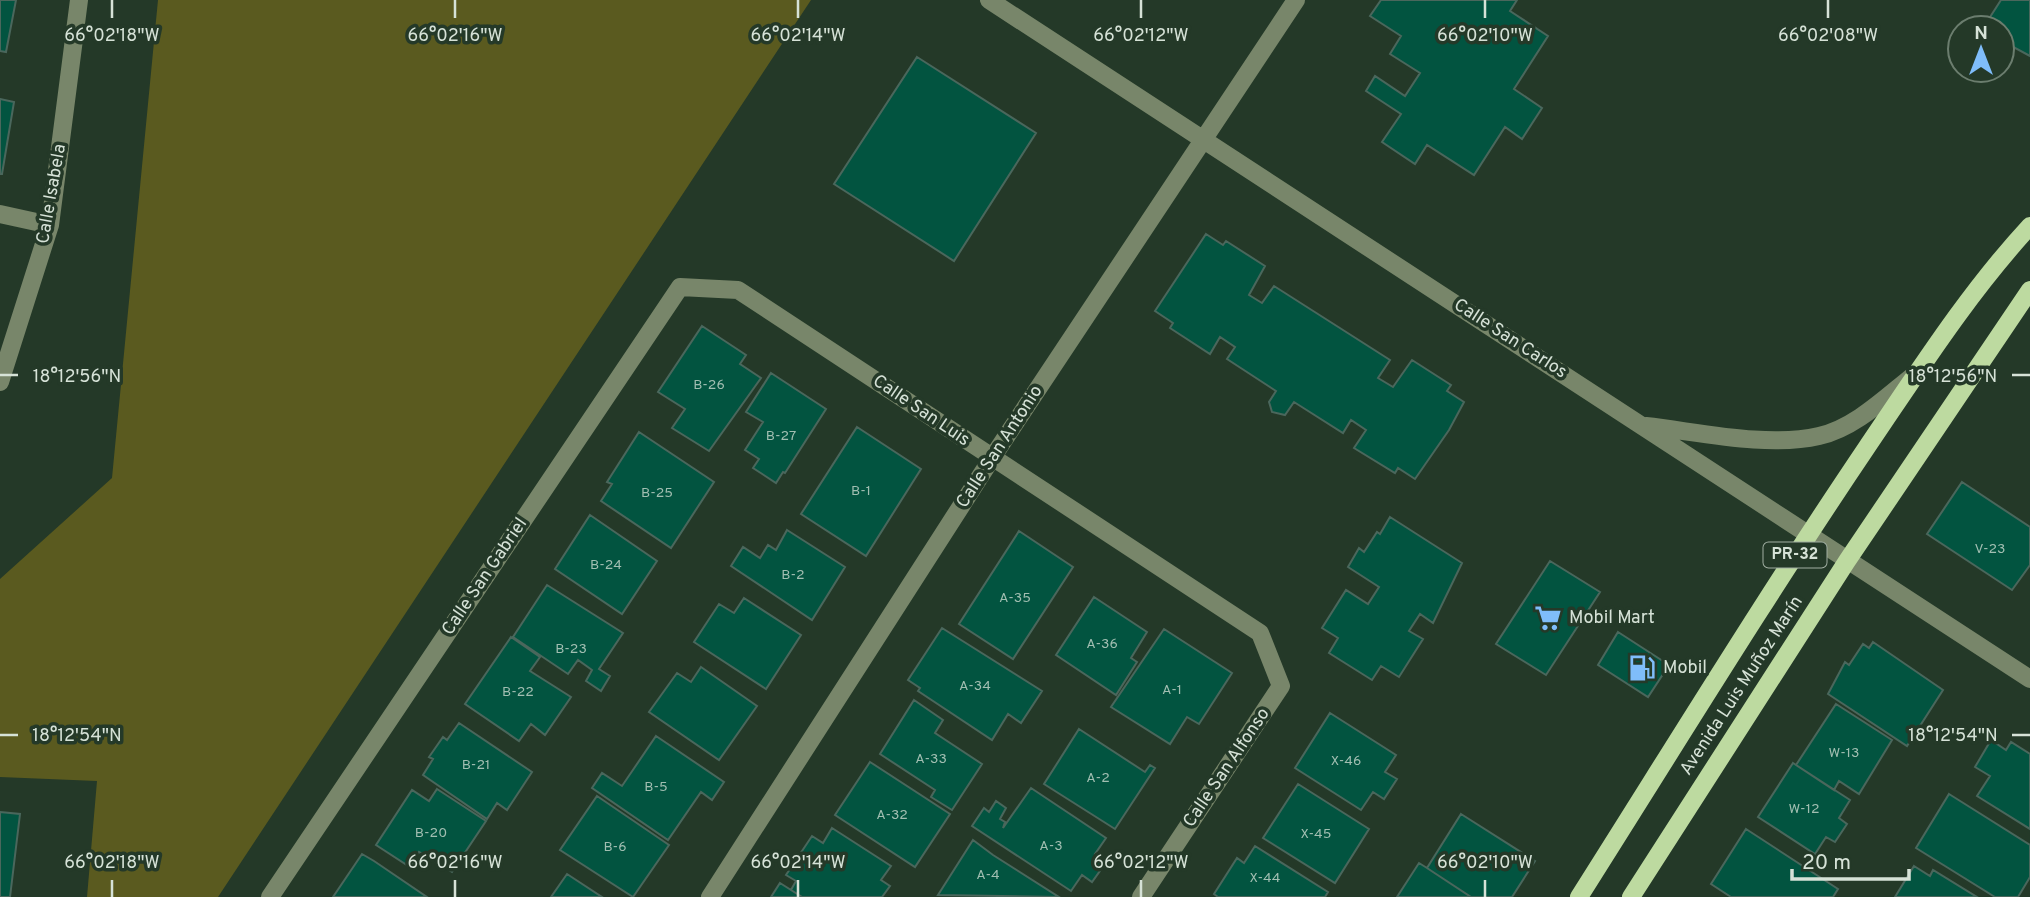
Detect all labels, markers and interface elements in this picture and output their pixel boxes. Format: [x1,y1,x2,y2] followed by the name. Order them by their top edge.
[1946,14,2016,84] north arrow
[1974,22,1988,46] text: N
[64,25,160,48] text: 66°02'18"W
[407,25,503,48] text: 66°02'16"W
[750,25,846,48] text: 66°02'14"W
[1093,25,1189,48] text: 66°02'12"W
[1437,25,1533,48] text: 66°02'10"W
[1778,25,1878,48] text: 66°02'08"W
[32,142,72,246] street label: Calle Isabela
[1449,294,1571,384] street label: Calle San Carlos
[33,366,121,389] text: 18°12'56"N
[1909,366,1997,389] text: 18°12'56"N
[868,370,974,452] street label: Calle San Luis
[693,377,725,394] house number: B-26
[952,381,1048,513] street label: Calle San Antonio
[766,428,796,445] house number: B-27
[851,483,871,500] house number: B-1
[641,485,673,502] house number: B-25
[437,514,533,640] street label: Calle San Gabriel
[1975,541,2005,558] house number: V-23
[1764,542,1826,568] road number: PR-32
[590,557,622,574] house number: B-24
[781,567,805,584] house number: B-2
[999,590,1031,607] house number: A-35
[1675,592,1809,780] street label: Avenida Luis Muñoz Marín
[1533,603,1563,633] supermarket icon: Mobil Mart
[1569,607,1655,630] place label: Mobil Mart
[1086,636,1118,653] house number: A-36
[555,641,587,658] house number: B-23
[1627,653,1657,683] fuel station icon: Mobil
[1663,657,1707,680] place label: Mobil
[959,678,991,695] house number: A-34
[1162,682,1182,699] house number: A-1
[502,684,534,701] house number: B-22
[1178,704,1276,832] street label: Calle San Alfonso
[32,725,122,748] text: 18°12'54"N
[1908,725,1998,748] text: 18°12'54"N
[1829,745,1859,762] house number: W-13
[915,751,947,768] house number: A-33
[1331,753,1361,770] house number: X-46
[462,757,490,774] house number: B-21
[1086,770,1110,787] house number: A-2
[644,779,668,796] house number: B-5
[1789,801,1819,818] house number: W-12
[876,807,908,824] house number: A-32
[415,825,447,842] house number: B-20
[1301,826,1332,843] house number: X-45
[1039,838,1063,855] house number: A-3
[1792,838,1909,882] scale bar
[603,839,627,856] house number: B-6
[1802,850,1851,877] text: 20 m
[64,852,160,875] text: 66°02'18"W
[407,852,503,875] text: 66°02'16"W
[750,852,846,875] text: 66°02'14"W
[1093,852,1189,875] text: 66°02'12"W
[1437,852,1533,875] text: 66°02'10"W
[976,867,1000,884] house number: A-4
[1250,870,1281,887] house number: X-44

